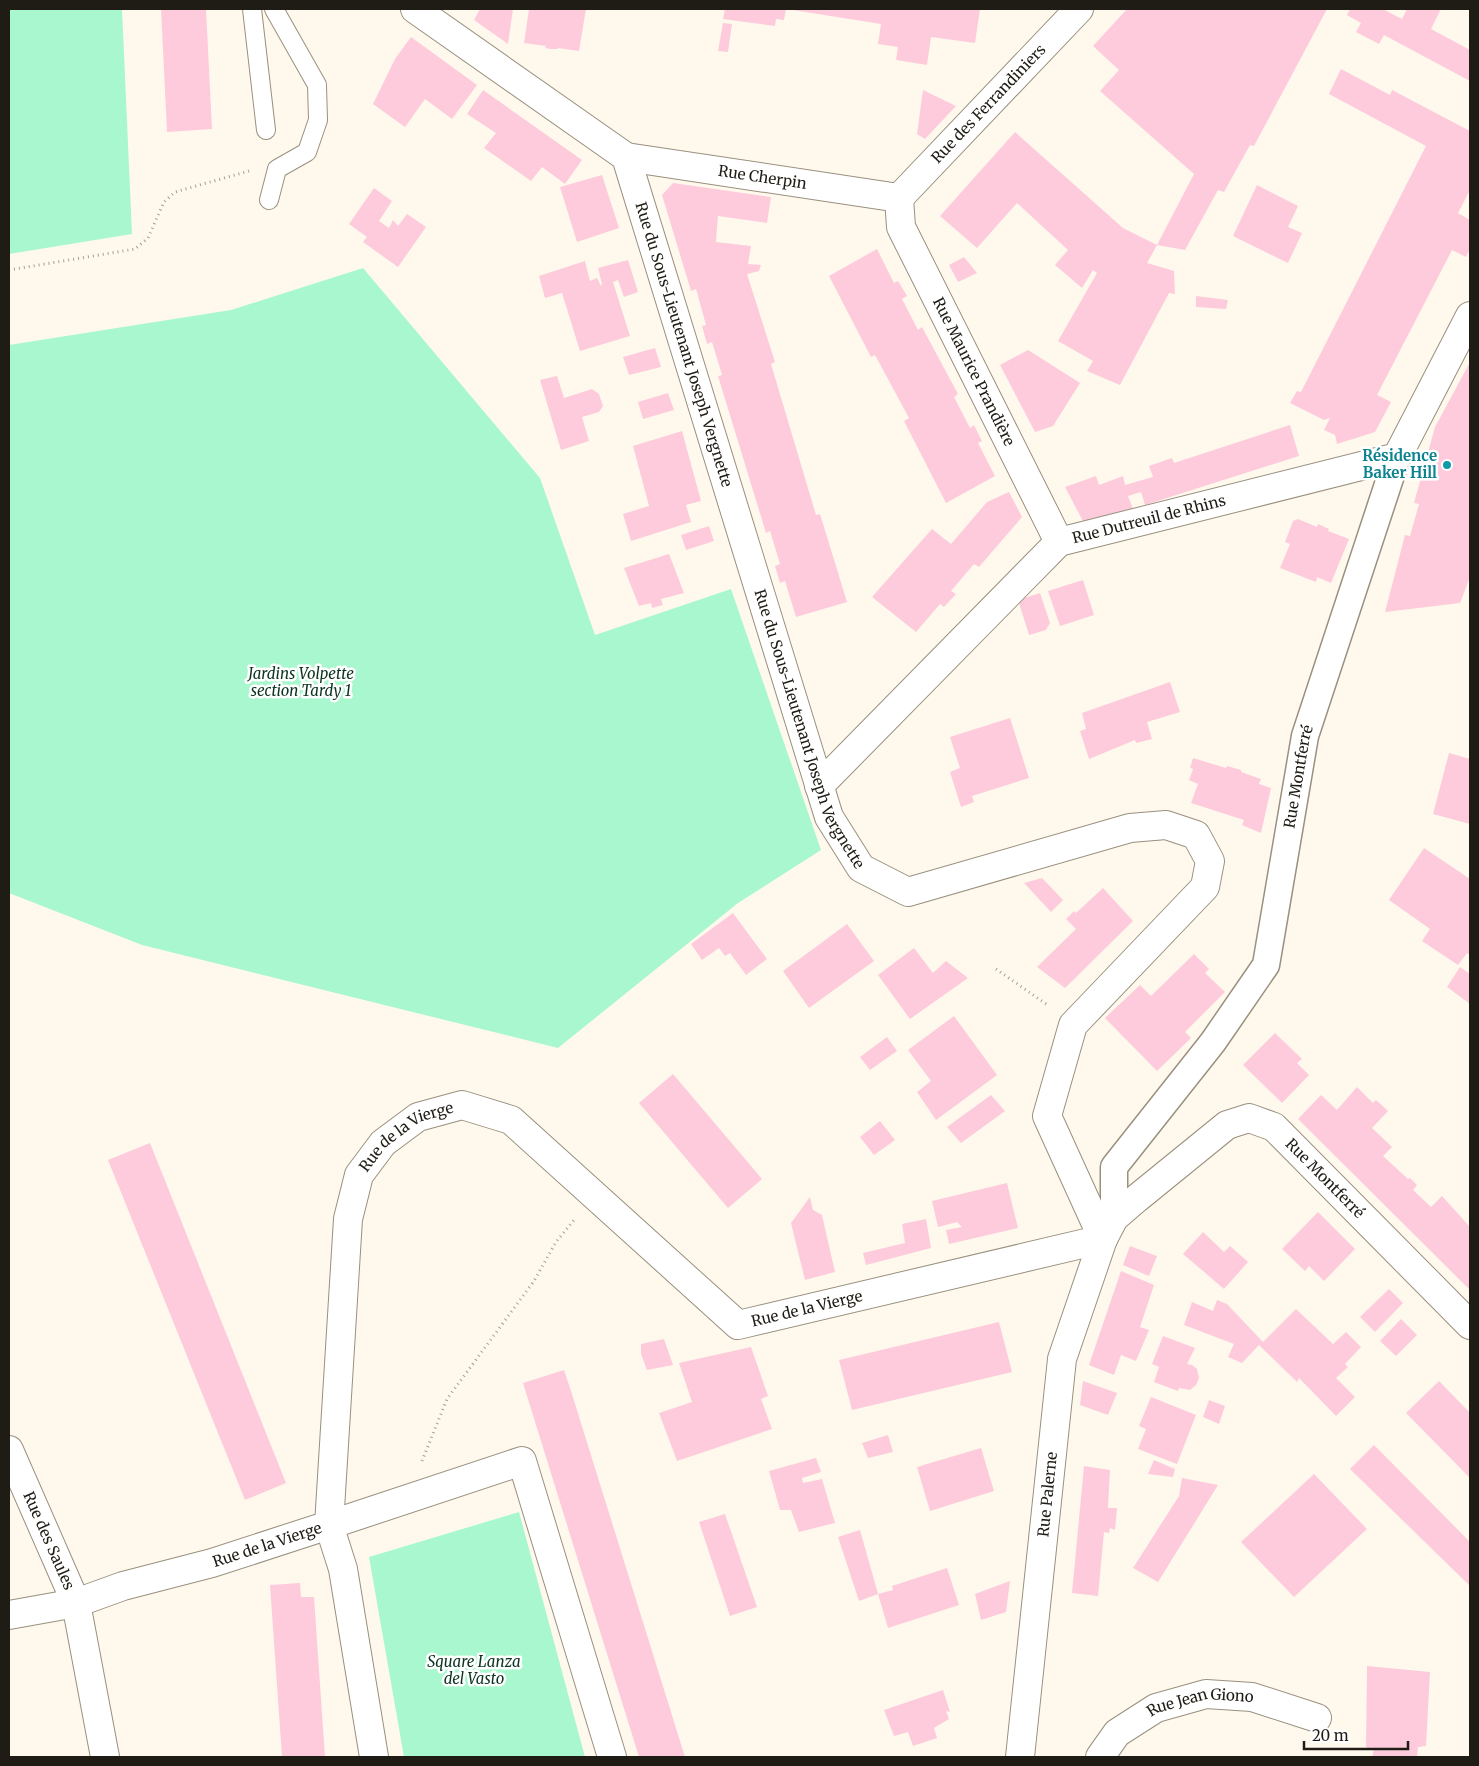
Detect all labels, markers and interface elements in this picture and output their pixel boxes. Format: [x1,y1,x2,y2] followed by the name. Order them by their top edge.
[927,40,1049,167] street label: Rue des Ferrandiniers
[717,161,808,193] street label: Rue Cherpin
[631,200,737,489] street label: Rue du Sous-Lieutenant Joseph Vergnette
[929,294,1019,449] street label: Rue Maurice Prandière
[1362,446,1437,482] place label: Résidence Baker Hill
[1441,459,1453,471] marker: Résidence Baker Hill
[1070,490,1228,547] street label: Rue Dutreuil de Rhins
[751,587,869,872] street label: Rue du Sous-Lieutenant Joseph Vergnette
[246,664,354,700] park label: Jardins Volpette section Tardy 1
[1279,722,1317,830] street label: Rue Montferré
[355,1098,456,1175] street label: Rue de la Vierge
[1282,1134,1369,1222] street label: Rue Montferré
[749,1286,864,1331] street label: Rue de la Vierge
[1033,1451,1061,1538] street label: Rue Palerne
[19,1488,79,1593] street label: Rue des Saules
[210,1518,324,1571] street label: Rue de la Vierge
[427,1652,521,1688] park label: Square Lanza del Vasto
[1143,1684,1254,1720] street label: Rue Jean Giono
[1304,1718,1408,1750] scale bar
[1312,1726,1349,1745] text: 20 m

